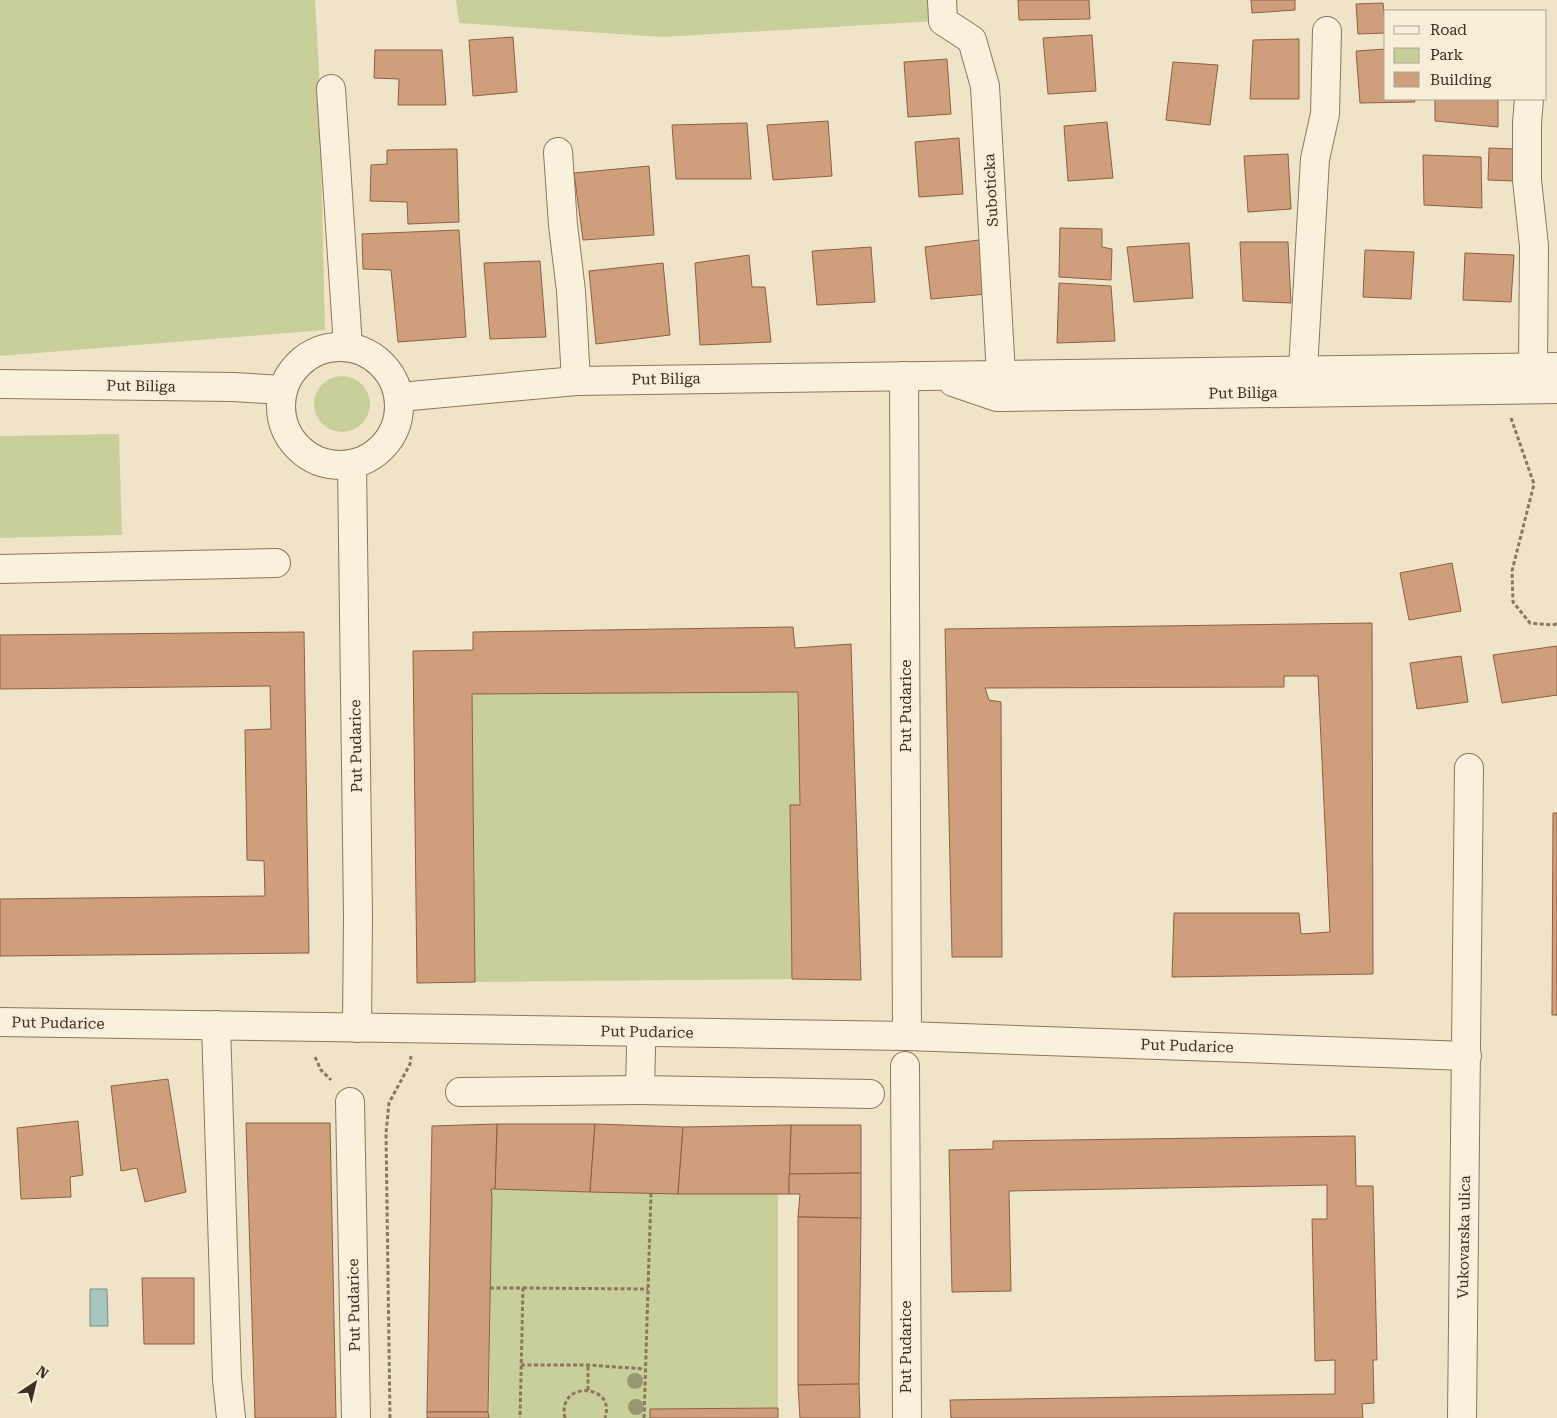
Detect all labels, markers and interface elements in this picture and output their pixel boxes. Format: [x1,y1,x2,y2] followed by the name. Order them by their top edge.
[1384,10,1547,100] legend
[1430,21,1467,39] text: Road
[1430,46,1464,64] text: Park
[1430,71,1492,89] text: Building
[980,153,1002,227] street label: Suboticka
[631,369,701,389] street label: Put Biliga
[106,376,176,396] street label: Put Biliga
[1208,383,1278,403] street label: Put Biliga
[897,659,915,753] street label: Put Pudarice
[346,699,366,793] street label: Put Pudarice
[11,1013,105,1033] street label: Put Pudarice
[600,1022,694,1042] street label: Put Pudarice
[1140,1035,1234,1057] street label: Put Pudarice
[1454,1175,1474,1299] street label: Vukovarska ulica
[344,1258,364,1352] street label: Put Pudarice
[897,1300,915,1394] street label: Put Pudarice
[10,1358,60,1408] north arrow
[33,1363,52,1382] text: N

